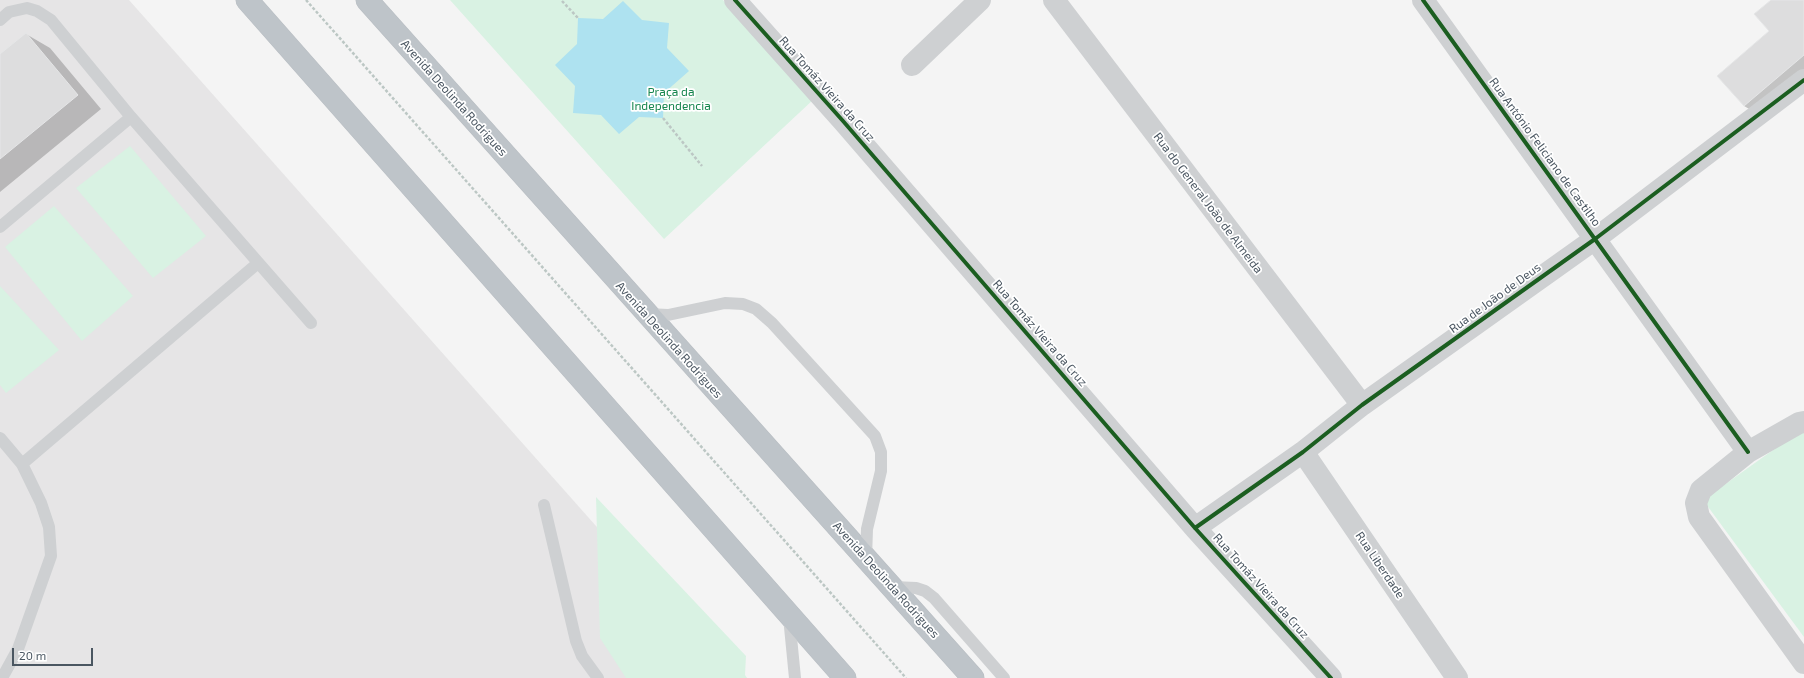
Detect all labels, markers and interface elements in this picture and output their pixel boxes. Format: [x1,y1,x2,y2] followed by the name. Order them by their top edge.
[776,34,878,144] street label: Rua Tomáz Vieira da Cruz
[398,37,510,159] street label: Avenida Deolinda Rodrigues
[1486,75,1604,229] street label: Rua António Feliciano de Castilho
[631,85,711,113] park label: Praça da Independencia
[1150,130,1266,276] street label: Rua do General João de Almeida
[1446,260,1544,336] street label: Rua de João de Deus
[990,277,1090,389] street label: Rua Tomáz Vieira da Cruz
[613,279,725,401] street label: Avenida Deolinda Rodrigues
[830,519,942,641] street label: Avenida Deolinda Rodrigues
[1352,529,1408,601] street label: Rua Liberdade
[1210,531,1312,641] street label: Rua Tomáz Vieira da Cruz
[14,640,95,666] scale bar
[19,648,46,662] text: 20 m

